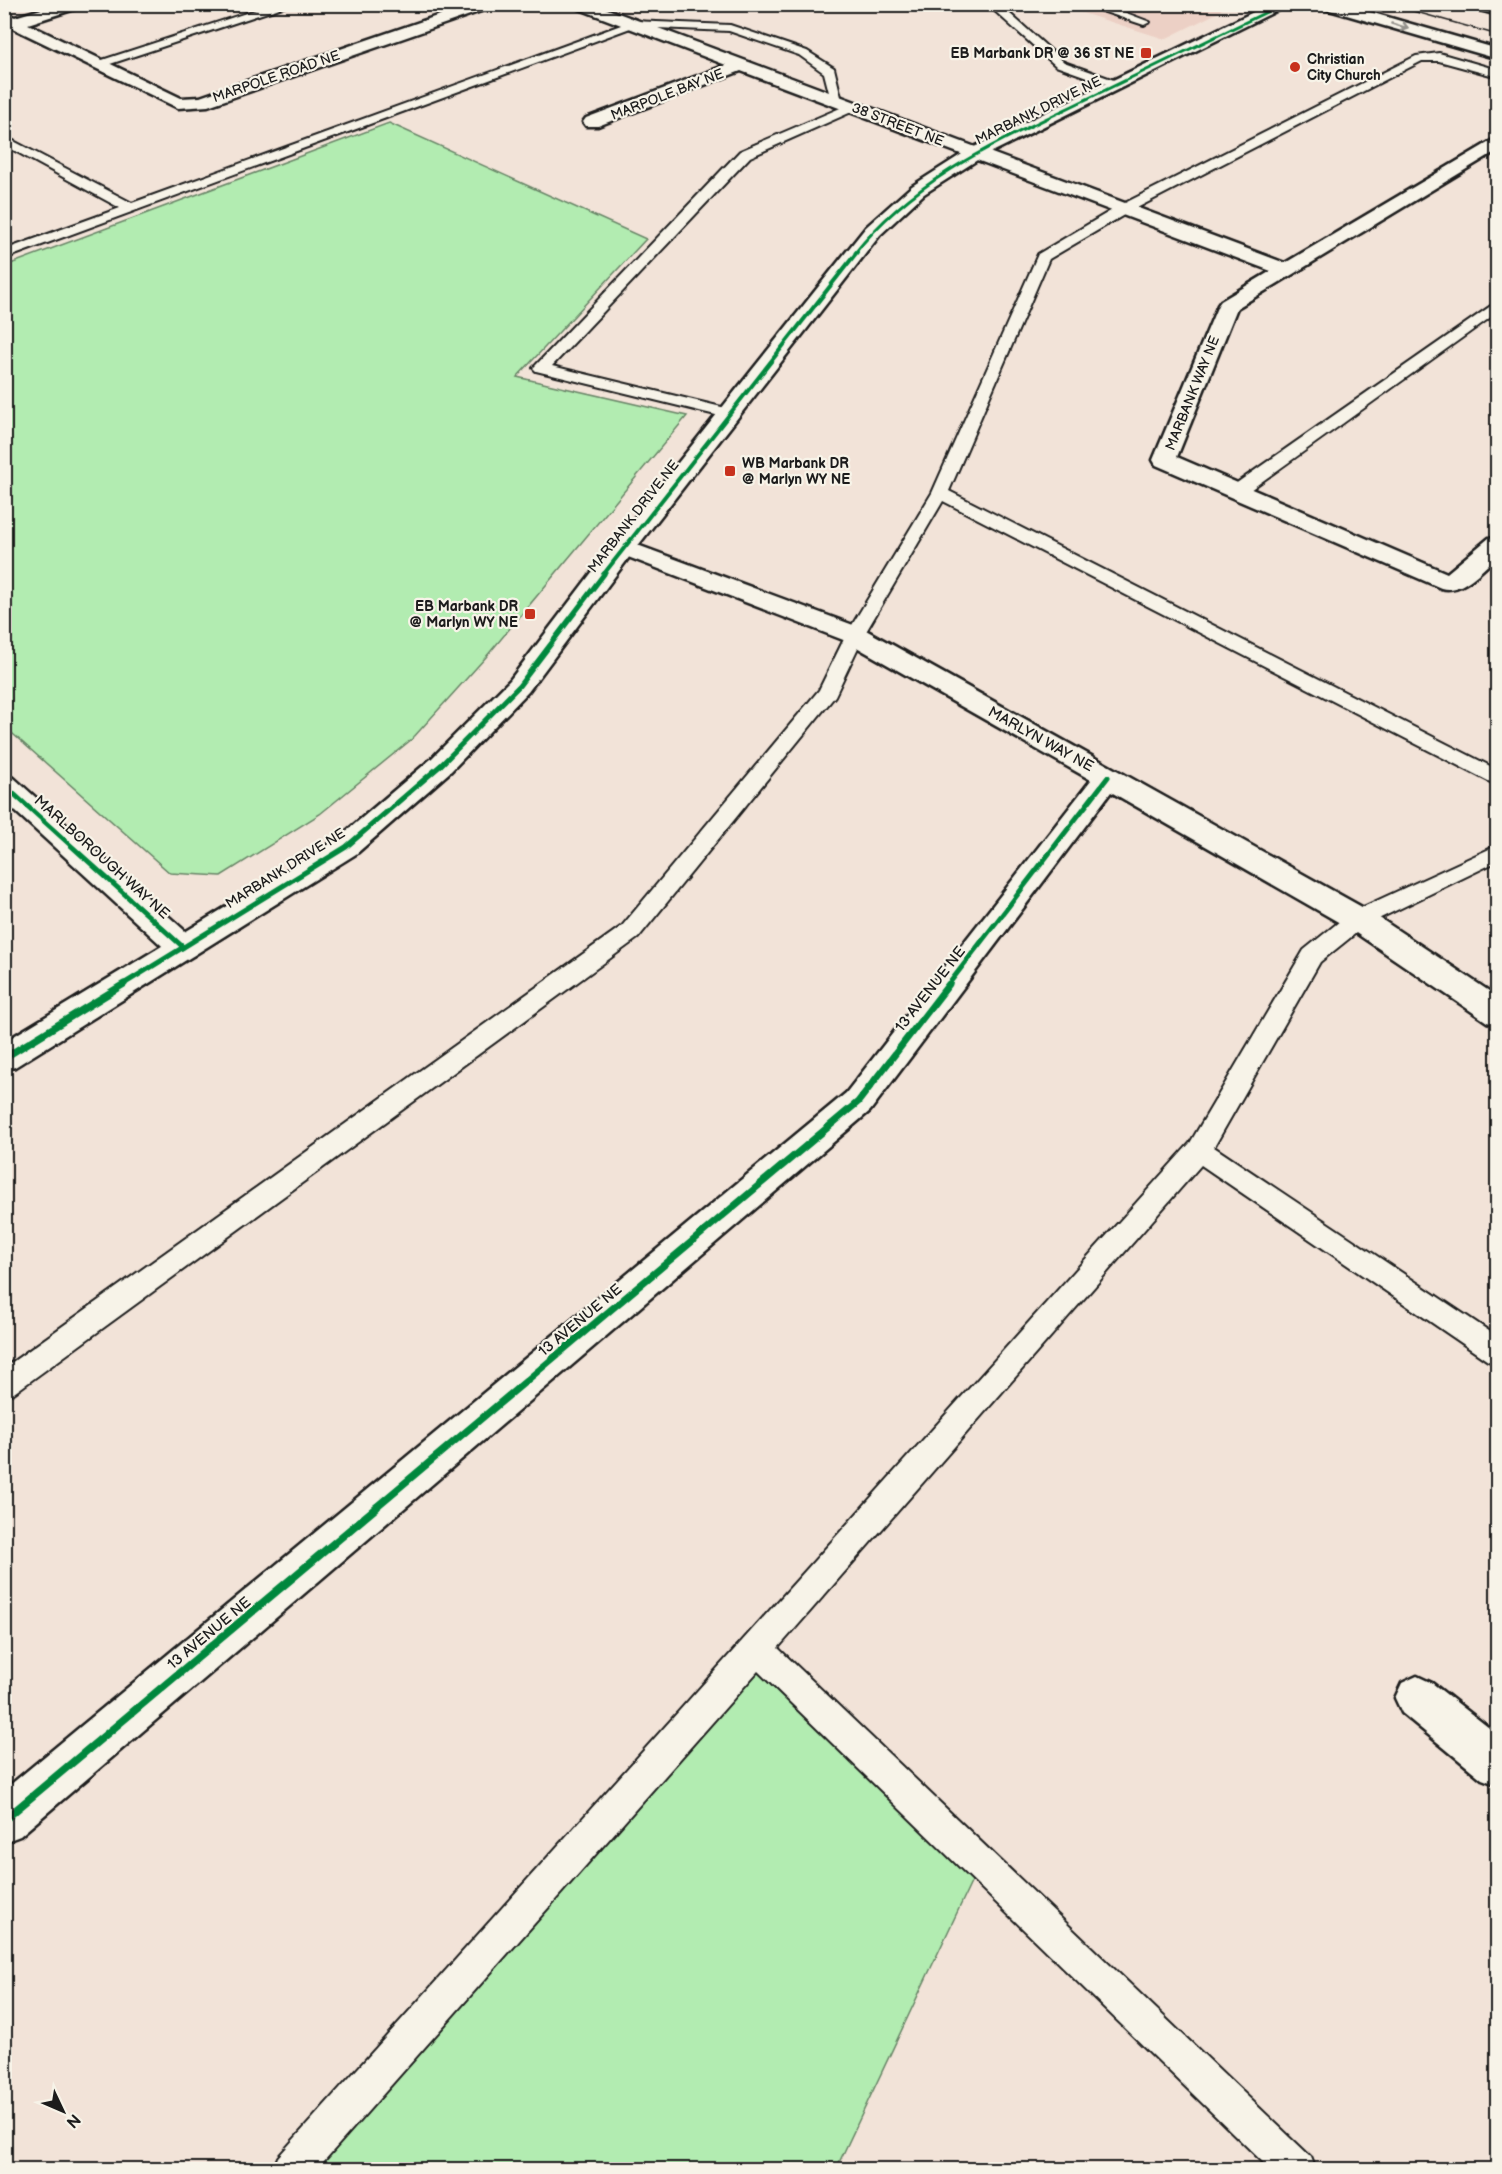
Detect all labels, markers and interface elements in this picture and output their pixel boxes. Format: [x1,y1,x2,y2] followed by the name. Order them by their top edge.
[1390,21,1409,33] one-way arrow
[950,45,1134,62] place label: EB Marbank DR @ 36 ST NE
[1139,46,1153,60] marker: EB Marbank DR @ 36 ST NE
[210,47,342,106] street label: MARPOLE ROAD NE
[1307,51,1381,84] place label: Christian City Church
[1288,60,1302,74] marker: Christian City Church
[608,65,726,124] street label: MARPOLE BAY NE
[972,73,1104,148] street label: MARBANK DRIVE NE
[849,99,946,150] street label: 38 STREET NE
[1162,333,1223,453] street label: MARBANK WAY NE
[742,455,850,488] place label: WB Marbank DR @ Marlyn WY NE
[584,457,683,576] street label: MARBANK DRIVE NE
[723,464,737,478] marker: WB Marbank DR @ Marlyn WY NE
[410,598,518,631] place label: EB Marbank DR @ Marlyn WY NE
[523,607,537,621] marker: EB Marbank DR @ Marlyn WY NE
[985,703,1097,776] street label: MARLYN WAY NE
[30,791,174,923] street label: MARLBOROUGH WAY NE
[222,825,348,912] street label: MARBANK DRIVE NE
[891,943,970,1036] street label: 13 AVENUE NE
[535,1280,626,1361] street label: 13 AVENUE NE
[164,1593,255,1674] street label: 13 AVENUE NE
[33,2081,93,2141] north arrow
[62,2109,84,2131] text: N

